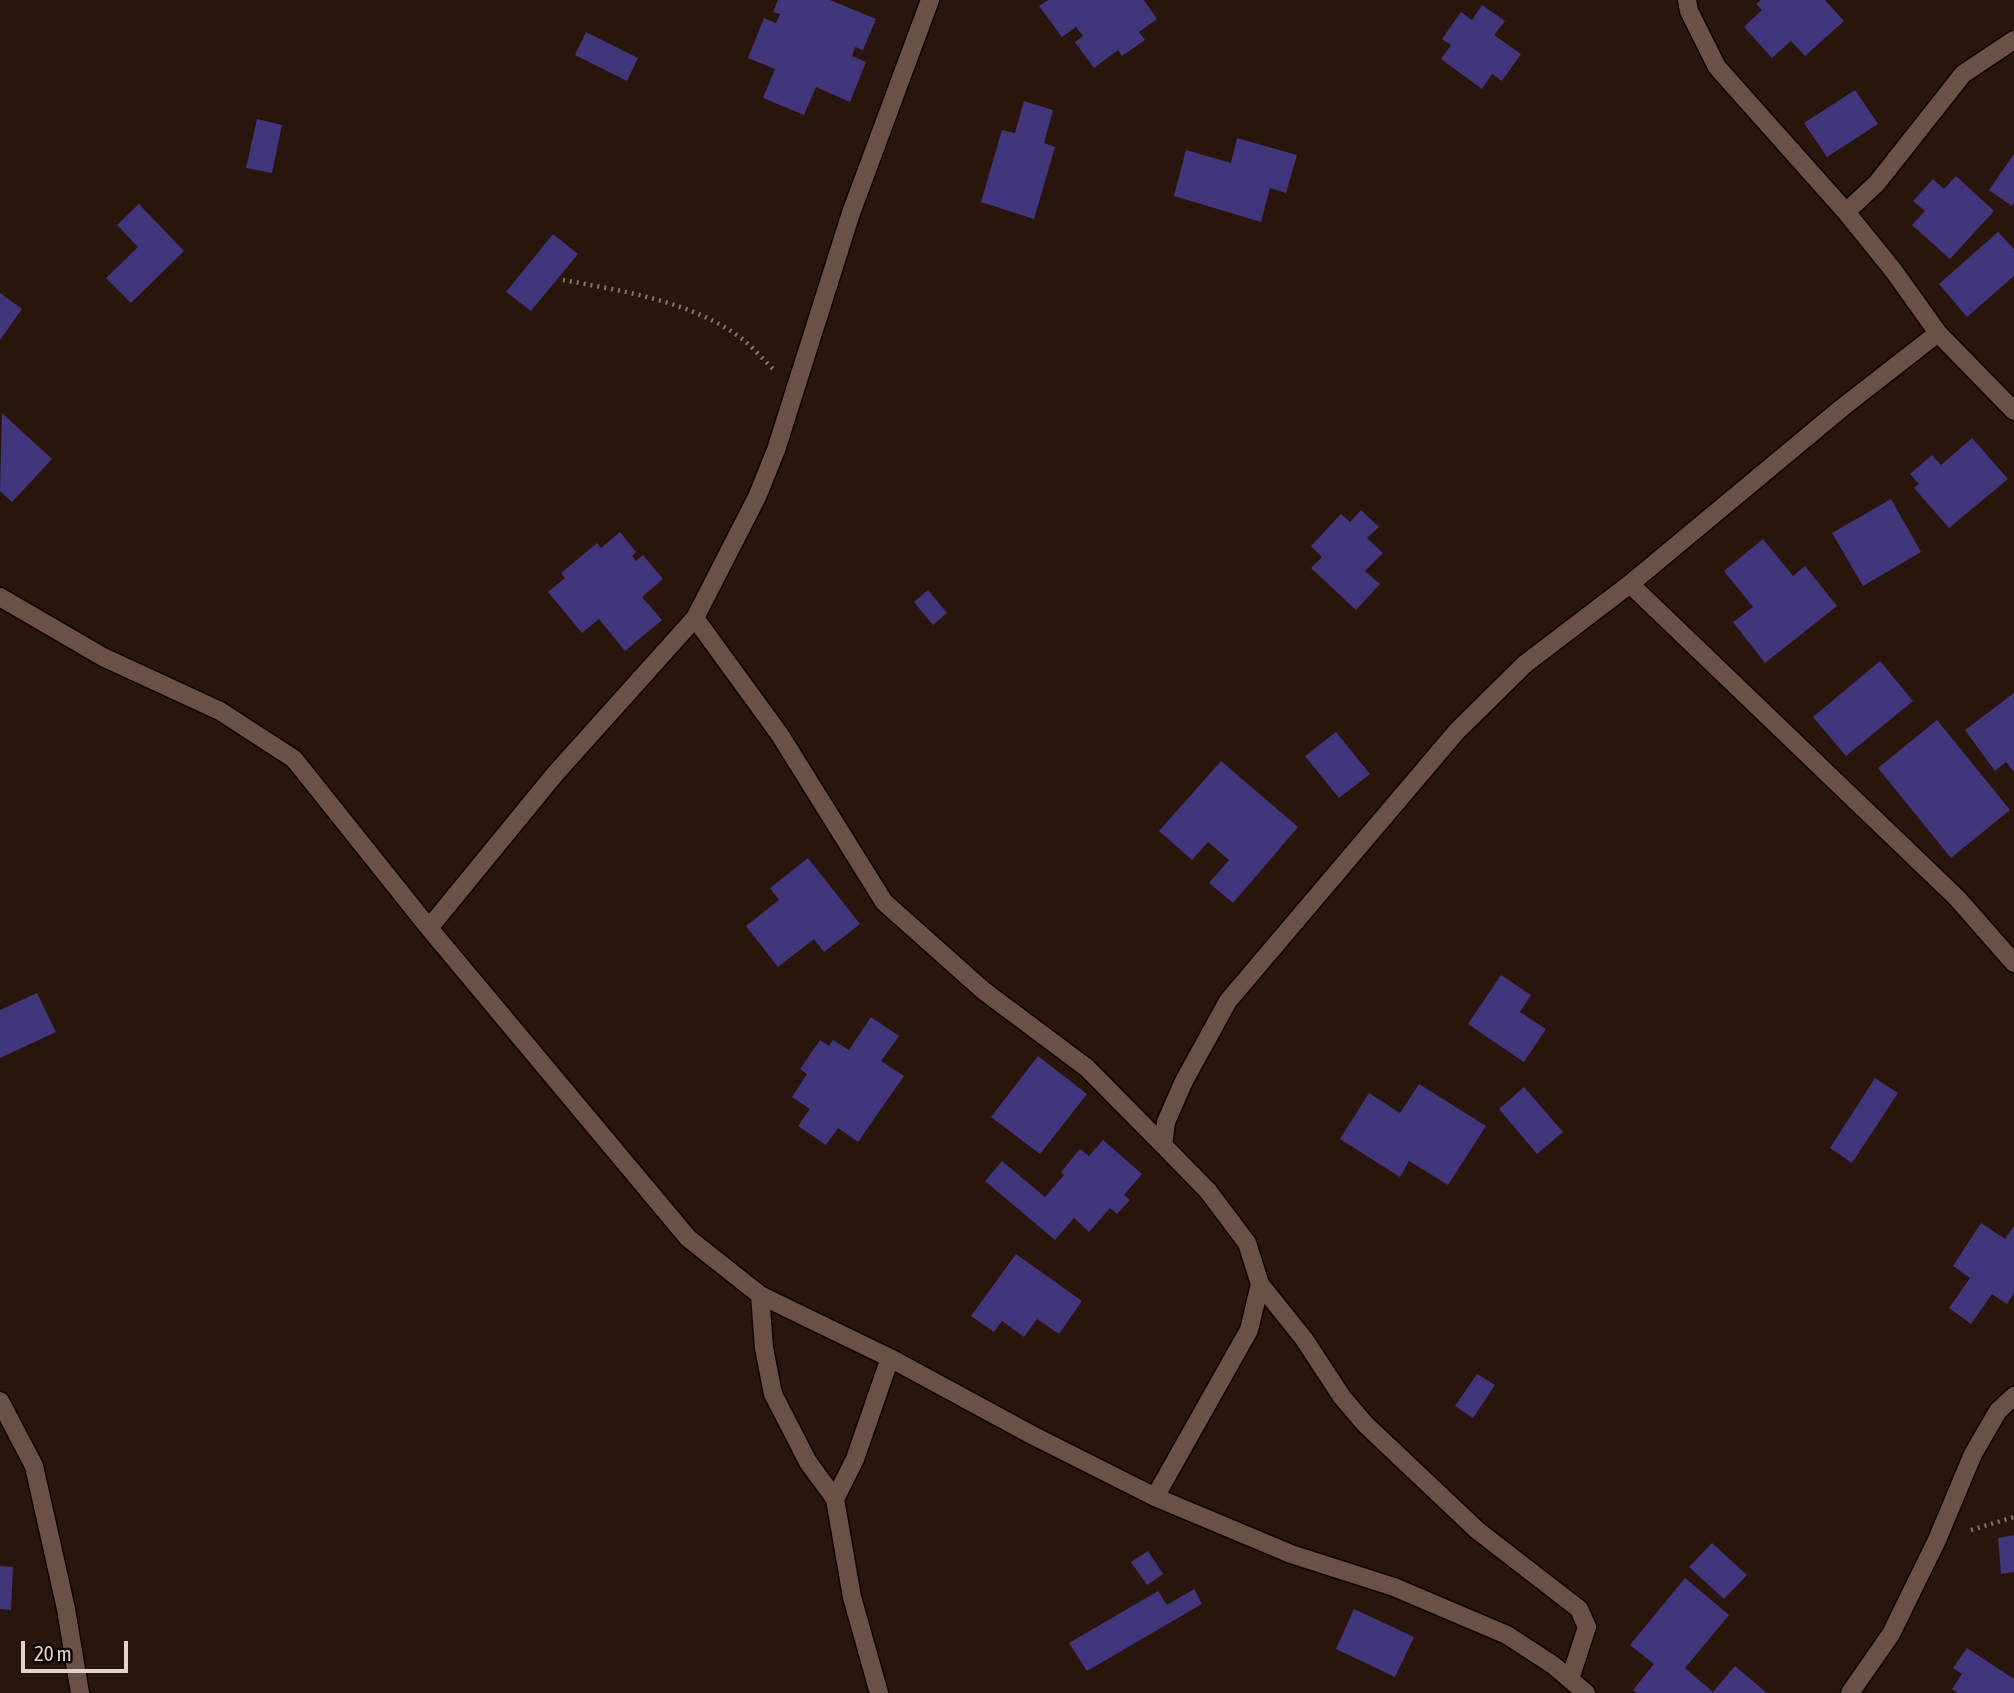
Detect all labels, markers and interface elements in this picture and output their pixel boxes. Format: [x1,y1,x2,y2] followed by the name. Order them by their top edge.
[24,1626,131,1670] scale bar
[34,1641,72,1665] text: 20 m

